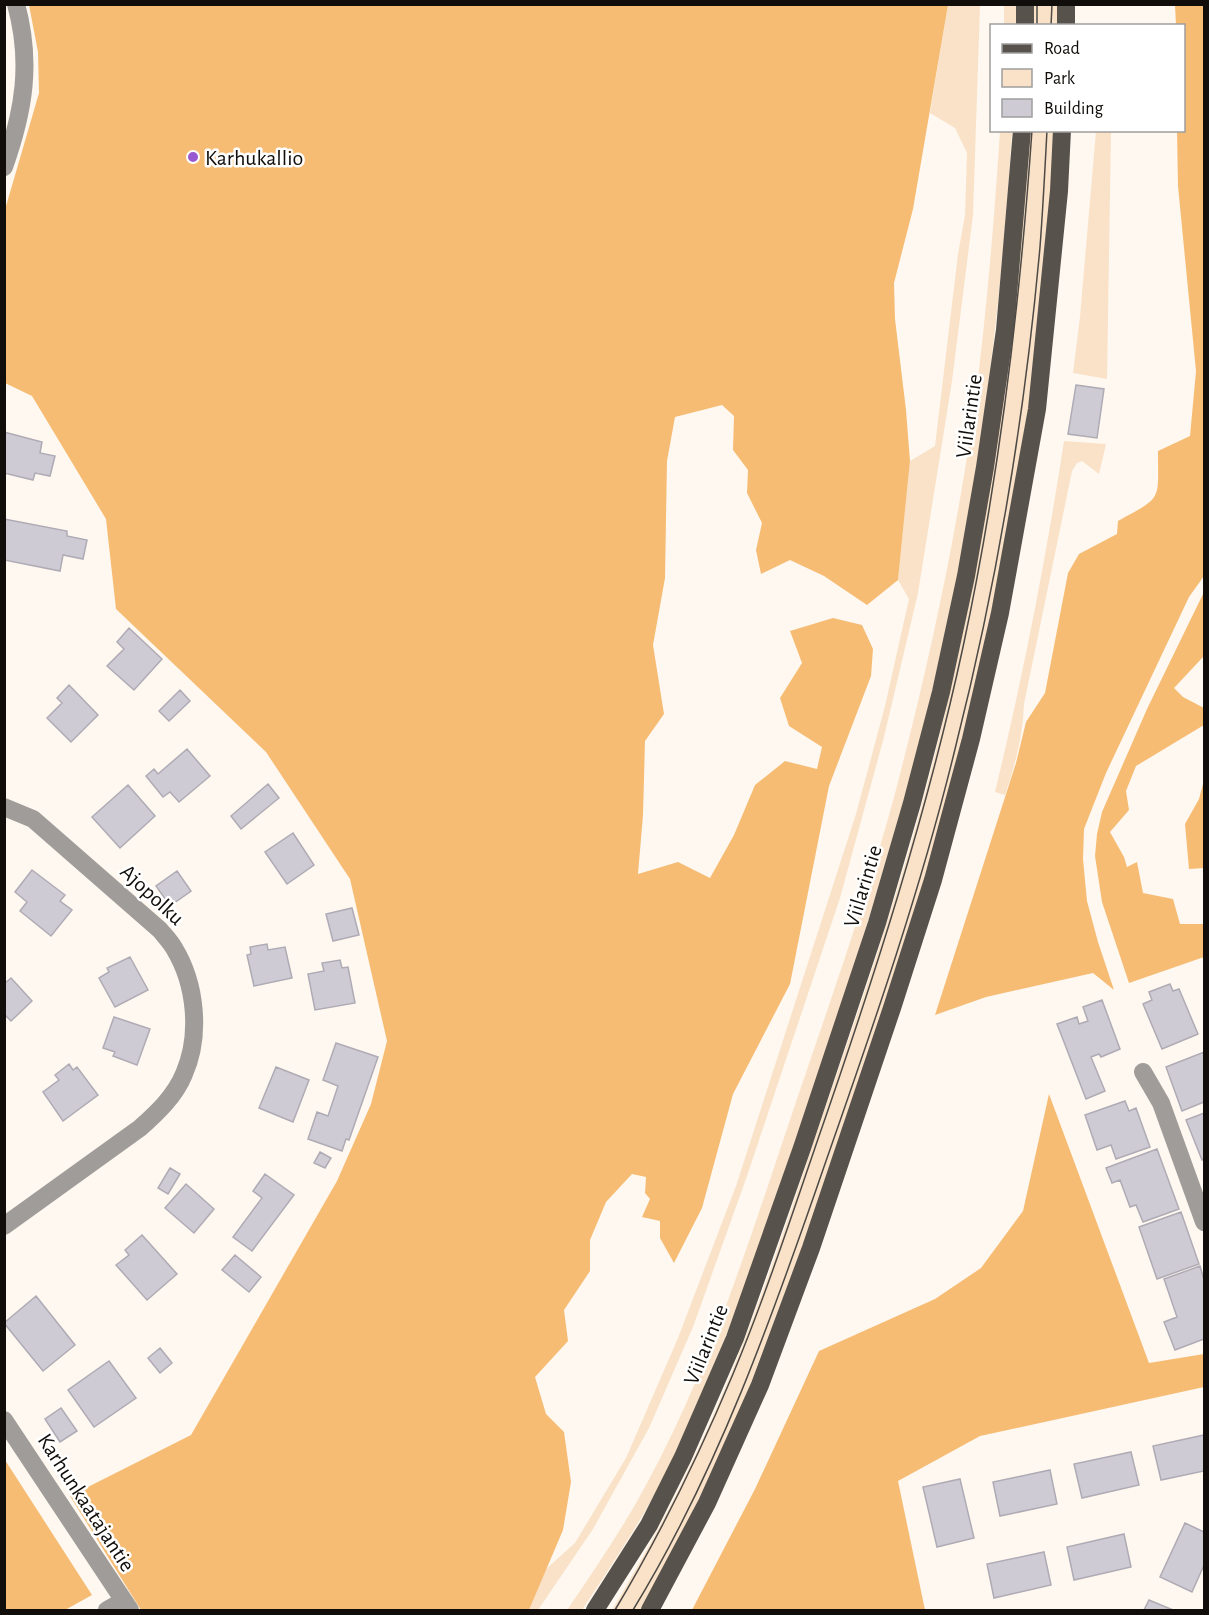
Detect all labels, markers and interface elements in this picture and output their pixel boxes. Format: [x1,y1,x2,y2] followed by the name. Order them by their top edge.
[990,24,1185,132] legend
[1044,40,1080,58] text: Road
[1044,70,1076,88] text: Park
[1044,100,1104,118] text: Building
[205,147,303,169] place label: Karhukallio
[186,150,200,164] marker: Karhukallio
[952,373,986,460] street label: Viilarintie
[840,843,886,930] street label: Viilarintie
[116,860,188,929] street label: Ajopolku
[680,1301,732,1388] street label: Viilarintie
[34,1430,139,1575] street label: Karhunkaatajantie

